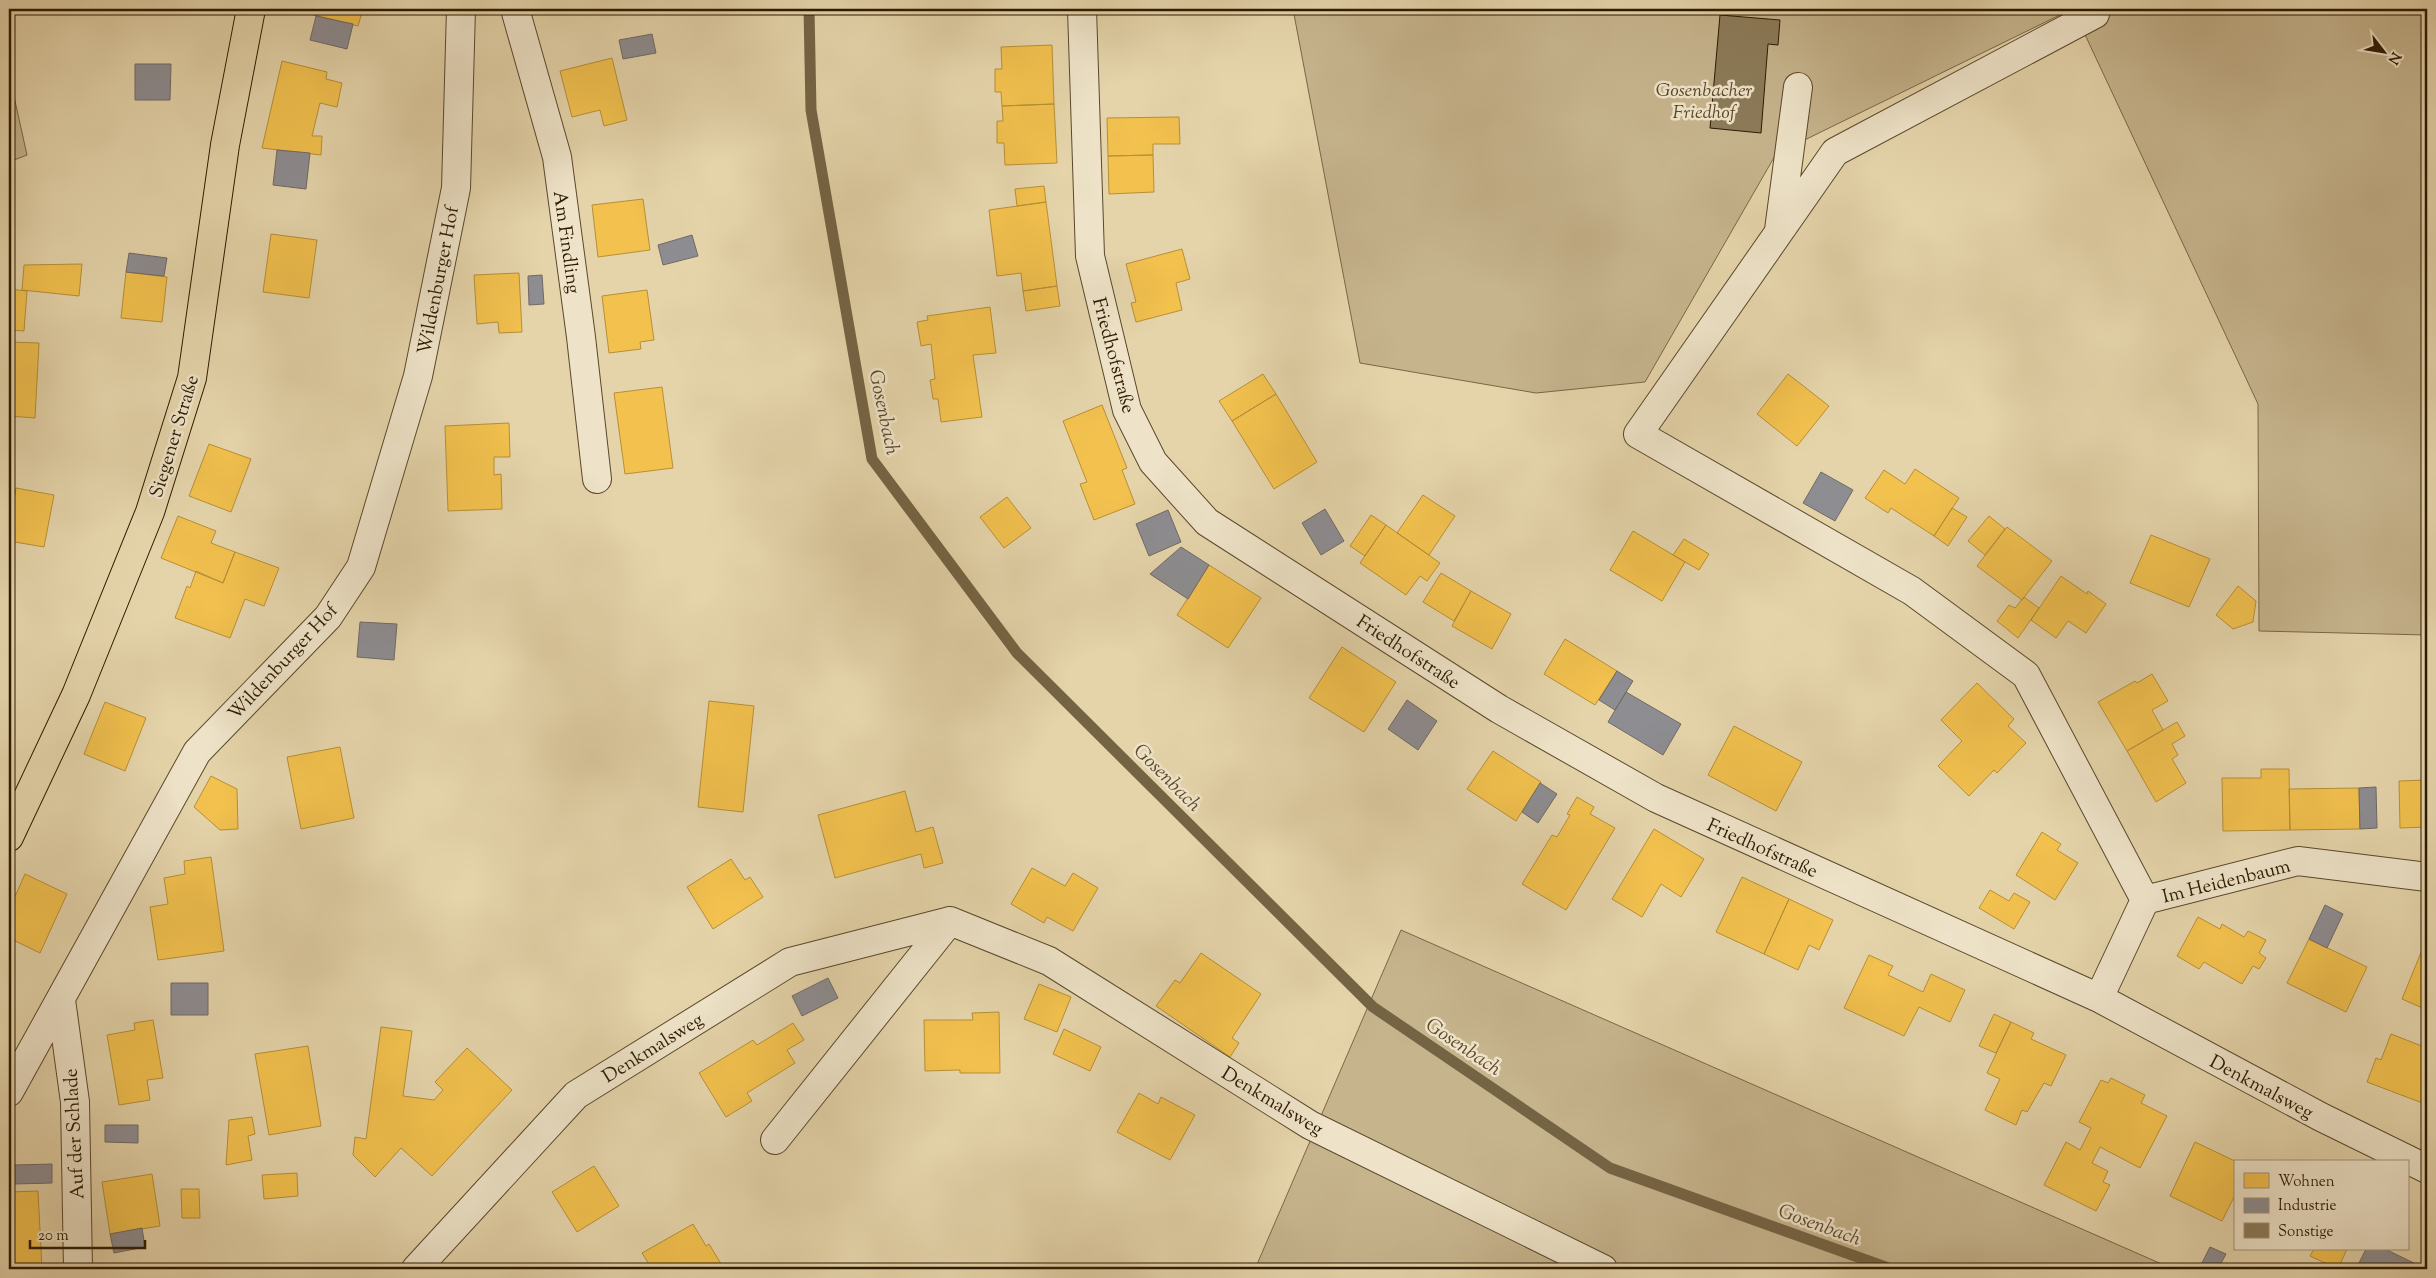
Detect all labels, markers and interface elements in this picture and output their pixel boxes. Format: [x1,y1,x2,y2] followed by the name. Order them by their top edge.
[2358,28,2408,78] north arrow
[2382,48,2405,68] text: N
[1656,78,1753,127] park label: Gosenbacher Friedhof
[545,189,586,296] street label: Am Findling
[412,203,467,357] street label: Wildenburger Hof
[1084,295,1141,417] street label: Friedhofstraße
[859,367,906,458] water label: Gosenbach
[144,372,207,501] street label: Siegener Straße
[223,597,346,727] street label: Wildenburger Hof
[1350,609,1465,697] street label: Friedhofstraße
[1125,738,1207,820] water label: Gosenbach
[1702,813,1822,886] street label: Friedhofstraße
[2160,853,2294,911] street label: Im Heidenbaum
[598,1007,709,1091] street label: Denkmalsweg
[1419,1012,1507,1084] water label: Gosenbach
[2204,1049,2318,1127] street label: Denkmalsweg
[1216,1061,1328,1143] street label: Denkmalsweg
[59,1068,92,1200] street label: Auf der Schlade
[2234,1160,2408,1250] legend
[2278,1172,2335,1193] text: Wohnen
[2278,1196,2336,1217] text: Industrie
[1774,1198,1865,1255] water label: Gosenbach
[30,1218,145,1250] scale bar
[2278,1222,2333,1243] text: Sonstige
[38,1226,69,1247] text: 20 m

